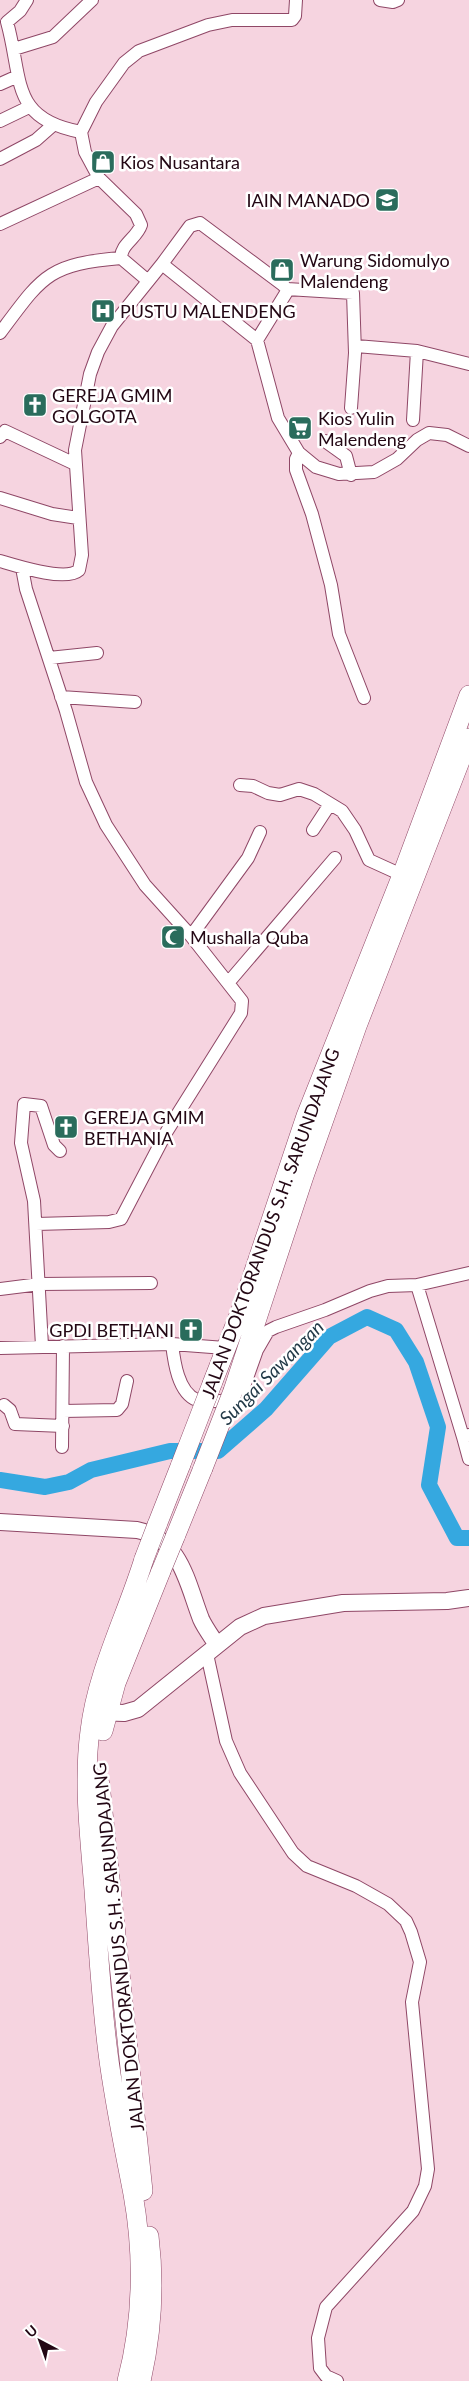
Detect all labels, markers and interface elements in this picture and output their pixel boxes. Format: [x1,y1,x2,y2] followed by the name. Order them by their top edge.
[90,149,116,175] shop icon: Kios Nusantara
[120,151,240,173] place label: Kios Nusantara
[374,187,400,213] school or university icon: IAIN MANADO
[246,189,370,211] place label: IAIN MANADO
[300,249,450,292] place label: Warung Sidomulyo Malendeng
[269,257,295,283] shop icon: Warung Sidomulyo Malendeng
[90,298,116,324] hospital icon: PUSTU MALENDENG
[120,300,296,322] place label: PUSTU MALENDENG
[52,384,172,427] place label: GEREJA GMIM GOLGOTA
[22,392,48,418] church icon: GEREJA GMIM GOLGOTA
[318,407,406,450] place label: Kios Yulin Malendeng
[287,415,313,441] supermarket icon: Kios Yulin Malendeng
[160,924,186,950] mosque icon: Mushalla Quba
[190,926,309,948] place label: Mushalla Quba
[196,1045,344,1401] street label: JALAN DOKTORANDUS S.H. SARUNDAJANG
[84,1106,204,1149] place label: GEREJA GMIM BETHANIA
[53,1114,79,1140] church icon: GEREJA GMIM BETHANIA
[214,1315,328,1429] water label: Sungai Sawangan
[178,1317,204,1343] church icon: GPDI BETHANI
[49,1319,174,1341] place label: GPDI BETHANI
[88,1761,148,2133] street label: JALAN DOKTORANDUS S.H. SARUNDAJANG
[15,2316,65,2366] north arrow
[22,2321,41,2341] text: U

